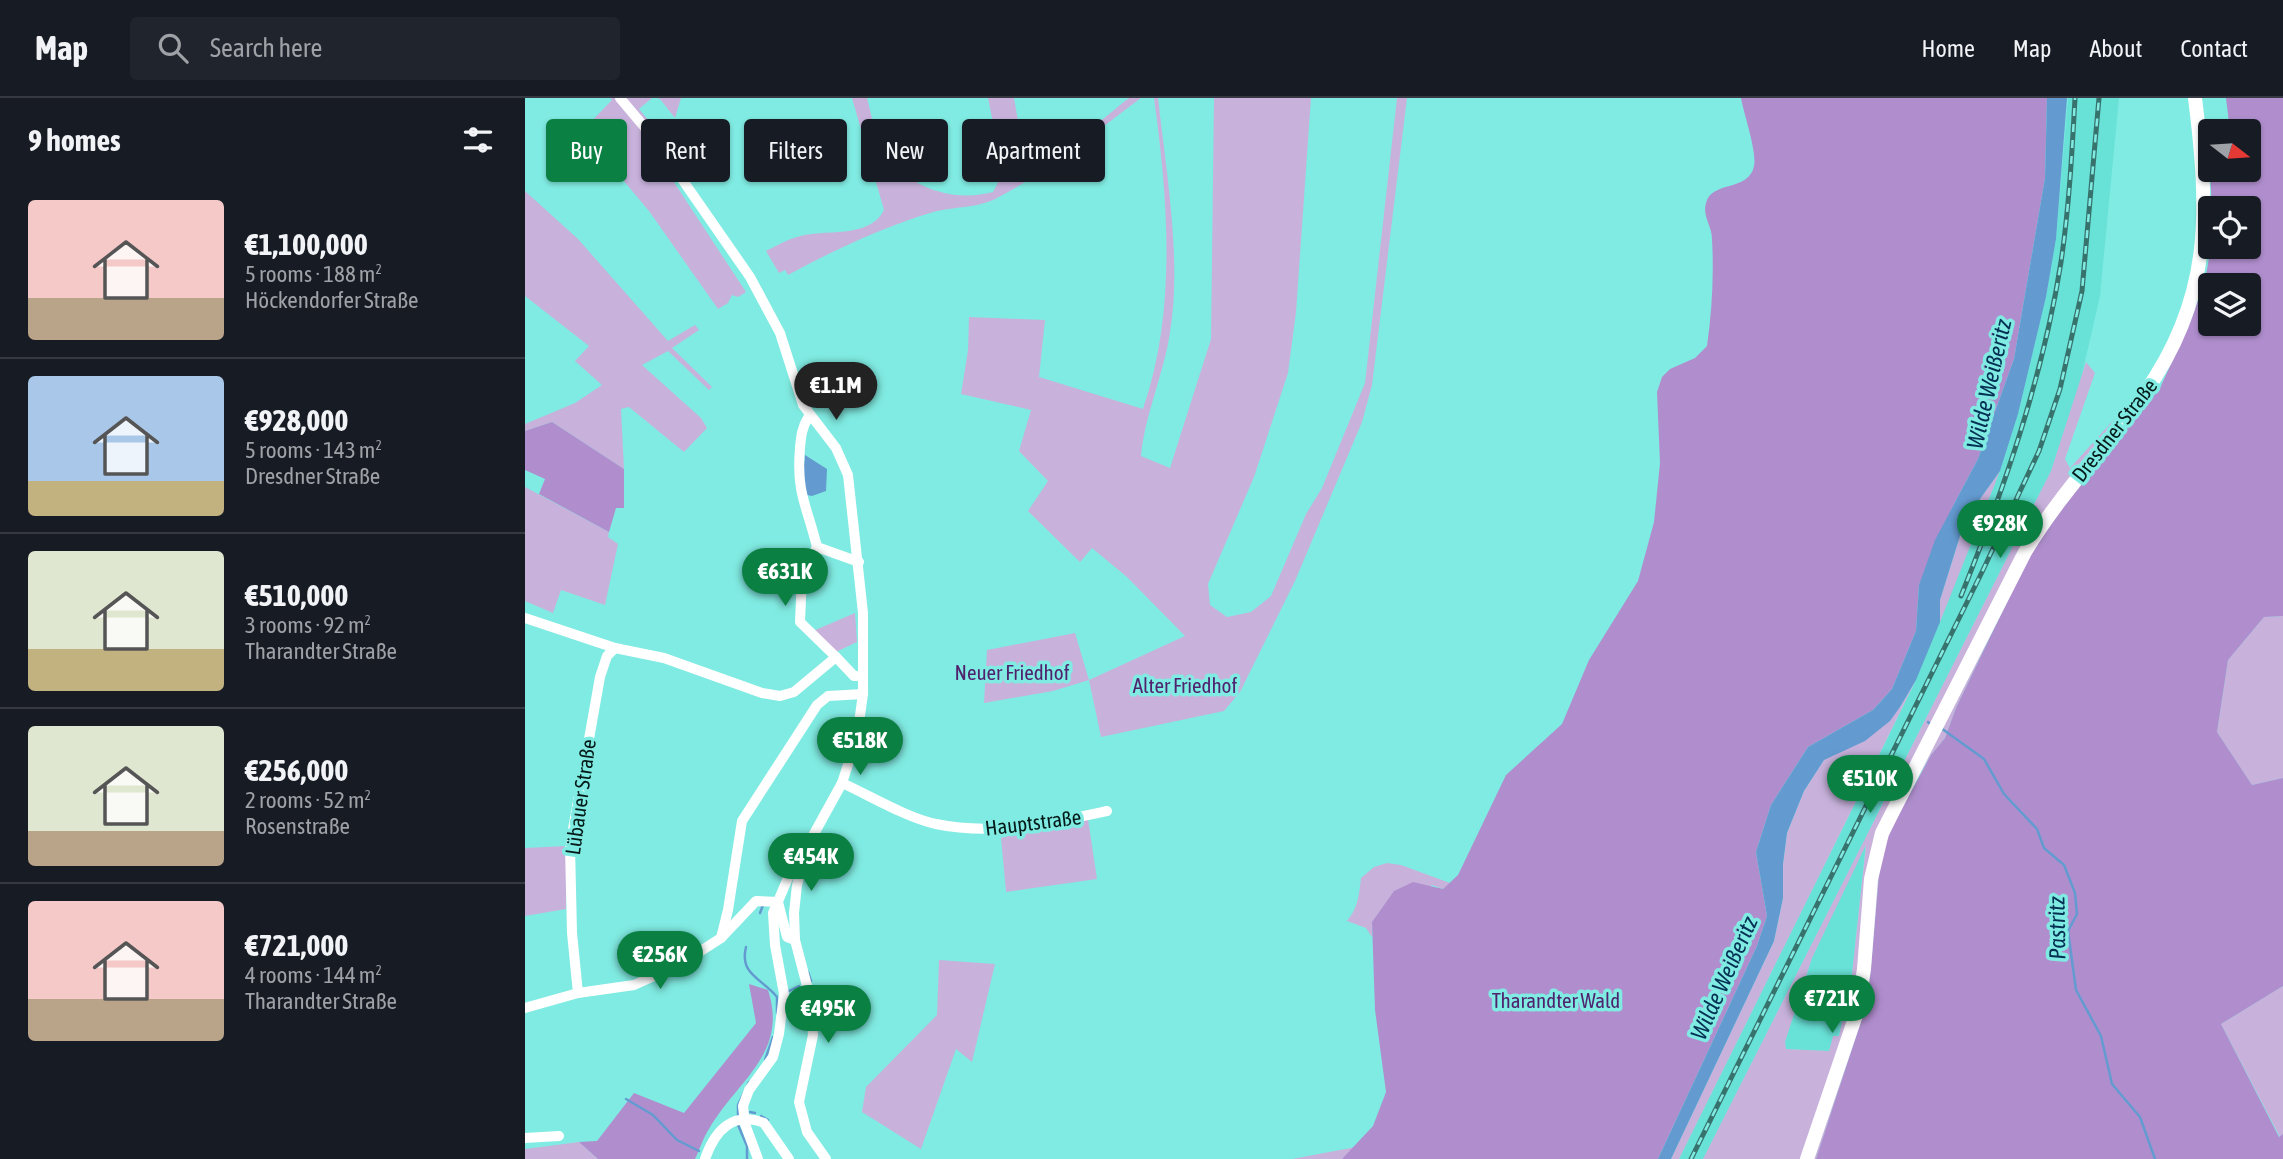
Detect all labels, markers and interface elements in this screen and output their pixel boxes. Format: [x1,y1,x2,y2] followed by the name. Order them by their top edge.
[130,17,620,80] search box
[35,29,88,67] text: Map
[154,29,192,67] icon: search
[210,33,322,63] text: Search here
[1921,35,1975,62] text: Home
[2013,35,2051,62] text: Map
[2089,35,2142,62] text: About
[2180,35,2248,62] text: Contact
[546,119,627,182] chip: Buy
[641,119,730,182] chip: Rent
[744,119,847,182] chip: Filters
[861,119,948,182] chip: New
[962,119,1105,182] chip: Apartment
[2198,119,2261,182] north arrow
[2198,119,2261,336] map controls
[459,121,497,159] icon: filters
[28,123,121,157] text: 9 homes
[2198,196,2261,259] button: locate
[245,227,368,261] text: €1,100,000
[84,228,168,312] icon: home
[245,261,382,287] text: 5 rooms · 188 m²
[2198,273,2261,336] button: layers
[245,287,419,313] text: Höckendorfer Straße
[1961,316,2017,451] water label: Wilde Weißeritz
[787,362,885,422] pin: €1.1M
[810,372,862,398] text: €1.1M
[2067,374,2161,486] street label: Dresdner Straße
[245,403,348,437] text: €928,000
[84,404,168,488] icon: home
[245,437,382,463] text: 5 rooms · 143 m²
[245,463,380,489] text: Dresdner Straße
[1951,500,2049,560] pin: €928K
[1973,510,2027,536] text: €928K
[736,548,834,608] pin: €631K
[758,558,812,584] text: €631K
[245,578,348,612] text: €510,000
[84,579,168,663] icon: home
[245,612,371,638] text: 3 rooms · 92 m²
[245,638,397,664] text: Tharandter Straße
[955,660,1070,684] park label: Neuer Friedhof
[1133,673,1237,697] park label: Alter Friedhof
[811,718,909,777] pin: €518K
[833,727,887,753] text: €518K
[560,738,600,856] street label: Lübauer Straße
[245,753,348,787] text: €256,000
[84,754,168,838] icon: home
[1821,756,1919,815] pin: €510K
[1843,765,1897,791] text: €510K
[245,787,371,813] text: 2 rooms · 52 m²
[984,804,1082,840] street label: Hauptstraße
[245,813,350,839] text: Rosenstraße
[762,834,860,893] pin: €454K
[784,843,838,869] text: €454K
[2043,895,2071,960] water label: Pastritz
[1685,912,1763,1044] water label: Wilde Weißeritz
[245,928,348,962] text: €721,000
[84,929,168,1013] icon: home
[611,932,709,991] pin: €256K
[633,941,687,967] text: €256K
[245,962,382,988] text: 4 rooms · 144 m²
[1783,976,1881,1035] pin: €721K
[1805,985,1859,1011] text: €721K
[779,986,877,1045] pin: €495K
[245,988,397,1014] text: Tharandter Straße
[1492,988,1620,1012] park label: Tharandter Wald
[801,995,855,1021] text: €495K

